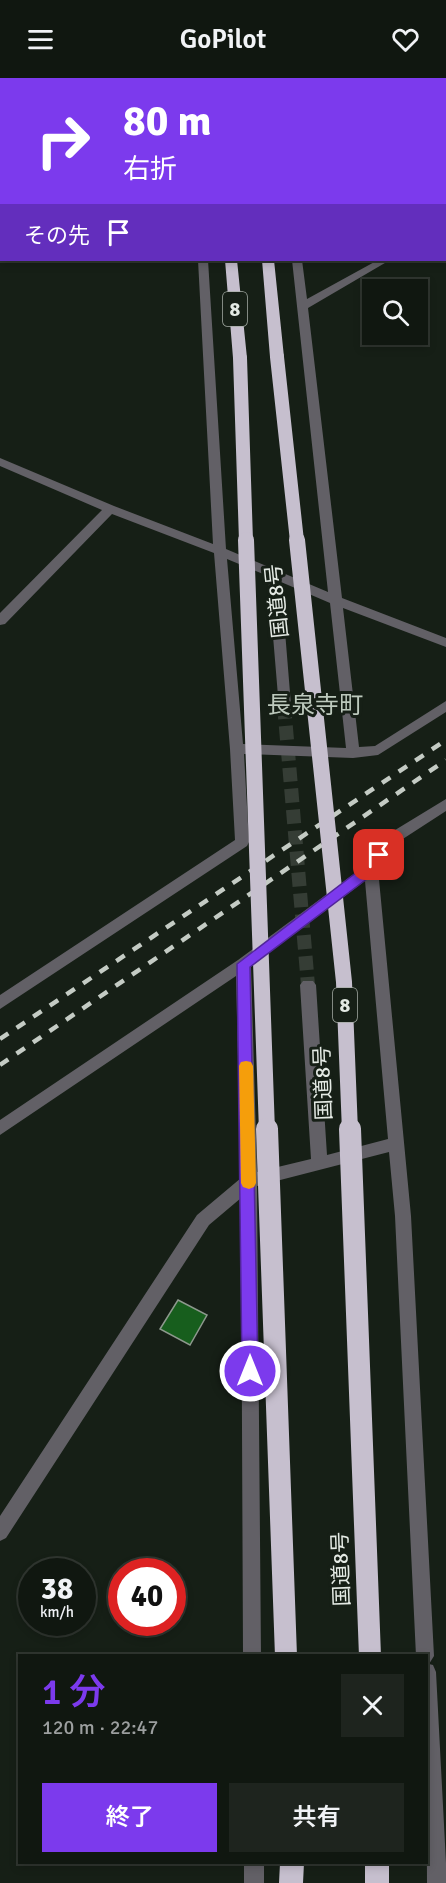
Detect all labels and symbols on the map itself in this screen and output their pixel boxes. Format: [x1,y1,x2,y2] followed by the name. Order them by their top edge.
[223,292,247,326] road number: 8
[260,563,294,639] street label: 国道8号
[267,690,363,720] district label: 長泉寺町
[353,829,404,880] pin
[333,988,357,1022] road number: 8
[309,1045,337,1121] street label: 国道8号
[218,1339,282,1403] position arrow
[327,1531,355,1607] street label: 国道8号
[108,1558,186,1636] speed limit sign: 40

